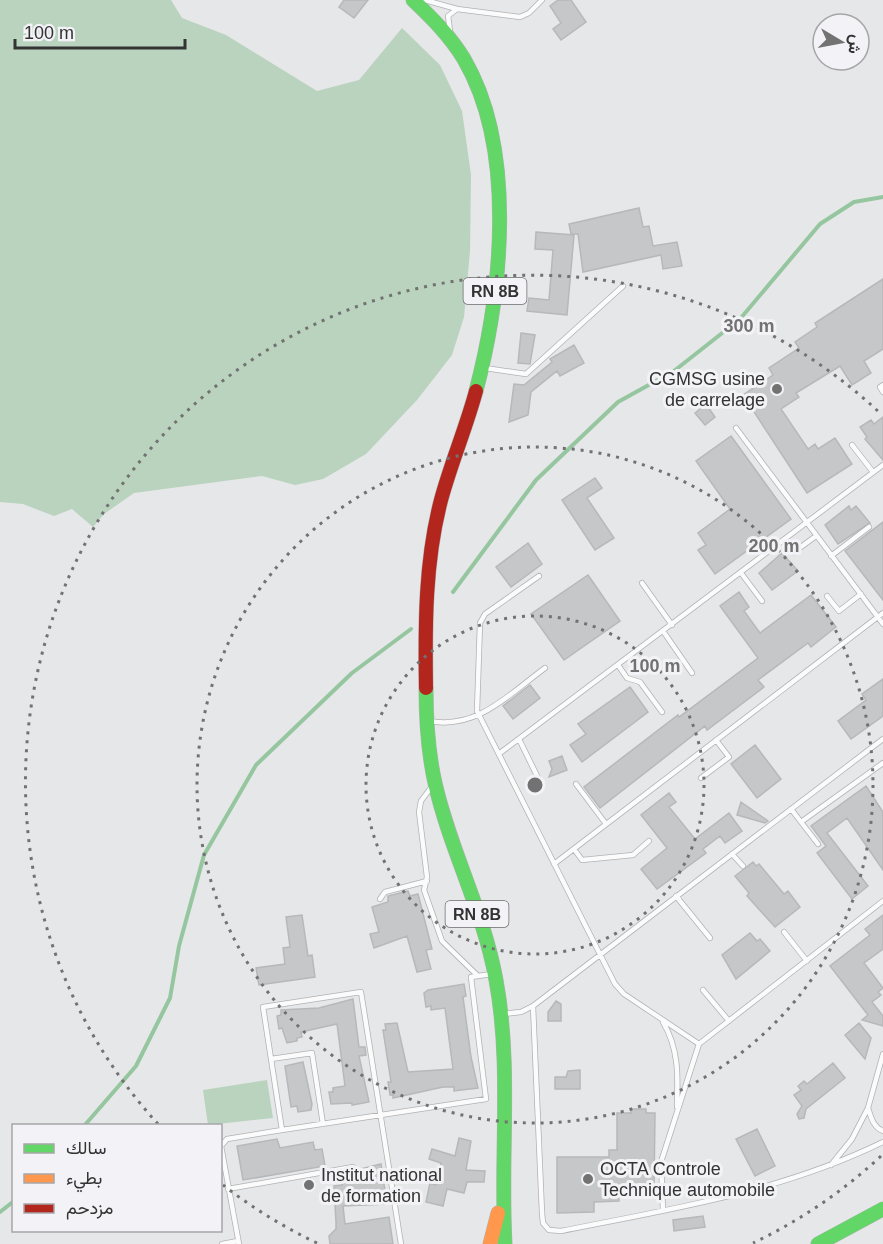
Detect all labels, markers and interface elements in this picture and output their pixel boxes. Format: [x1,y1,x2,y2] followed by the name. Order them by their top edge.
[15,12,184,50] scale bar
[811,12,871,72] north arrow
[24,23,74,43] text: 100 m
[844,33,865,55] text: ش
[464,278,526,304] road number: RN 8B
[723,316,775,336] text: 300 m
[649,369,765,410] place label: CGMSG usine de carrelage
[770,382,784,396] marker: CGMSG usine de carrelage
[748,536,800,556] text: 200 m
[629,656,681,676] text: 100 m
[525,775,545,795] centre of rings
[446,901,508,927] road number: RN 8B
[12,1124,222,1232] legend
[66,1138,106,1158] text: سالك
[600,1159,775,1200] place label: OCTA Controle Technique automobile
[321,1165,442,1206] place label: Institut national de formation
[66,1168,102,1193] text: بطيء
[581,1172,595,1186] marker: OCTA Controle Technique automobile
[302,1178,316,1192] marker: Institut national de formation
[66,1198,113,1220] text: مزدحم

